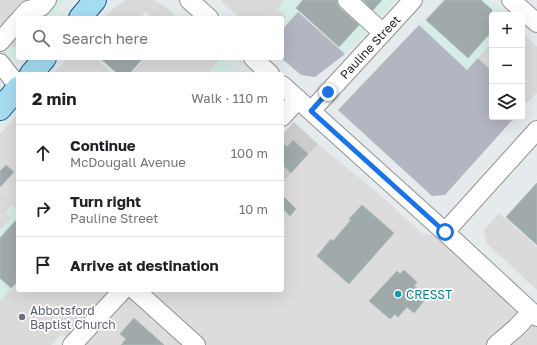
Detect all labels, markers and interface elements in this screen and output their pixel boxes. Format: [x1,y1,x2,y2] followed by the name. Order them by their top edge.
[337,12,403,82] street label: Pauline Street
[489,12,525,120] map controls
[489,12,525,48] button: +
[16,16,284,60] search box
[30,27,52,49] icon: search
[62,29,148,47] text: Search here
[489,48,525,84] button: −
[319,83,337,101] route end
[489,84,525,120] button: layers
[32,88,76,109] text: 2 min
[191,90,268,106] text: Walk · 110 m
[70,136,136,154] text: Continue
[32,142,54,164] icon: ahead
[231,145,268,161] text: 100 m
[70,154,186,170] text: McDougall Avenue
[70,192,141,210] text: Turn right
[32,198,54,220] icon: right
[239,201,268,217] text: 10 m
[70,210,159,226] text: Pauline Street
[436,223,454,241] route start
[32,254,54,276] icon: arrive
[70,256,219,274] text: Arrive at destination
[406,287,453,302] place label: CRESST
[393,289,403,299] marker: CRESST
[30,303,116,332] place label: Abbotsford Baptist Church
[17,312,27,322] marker: Abbotsford Baptist Church

